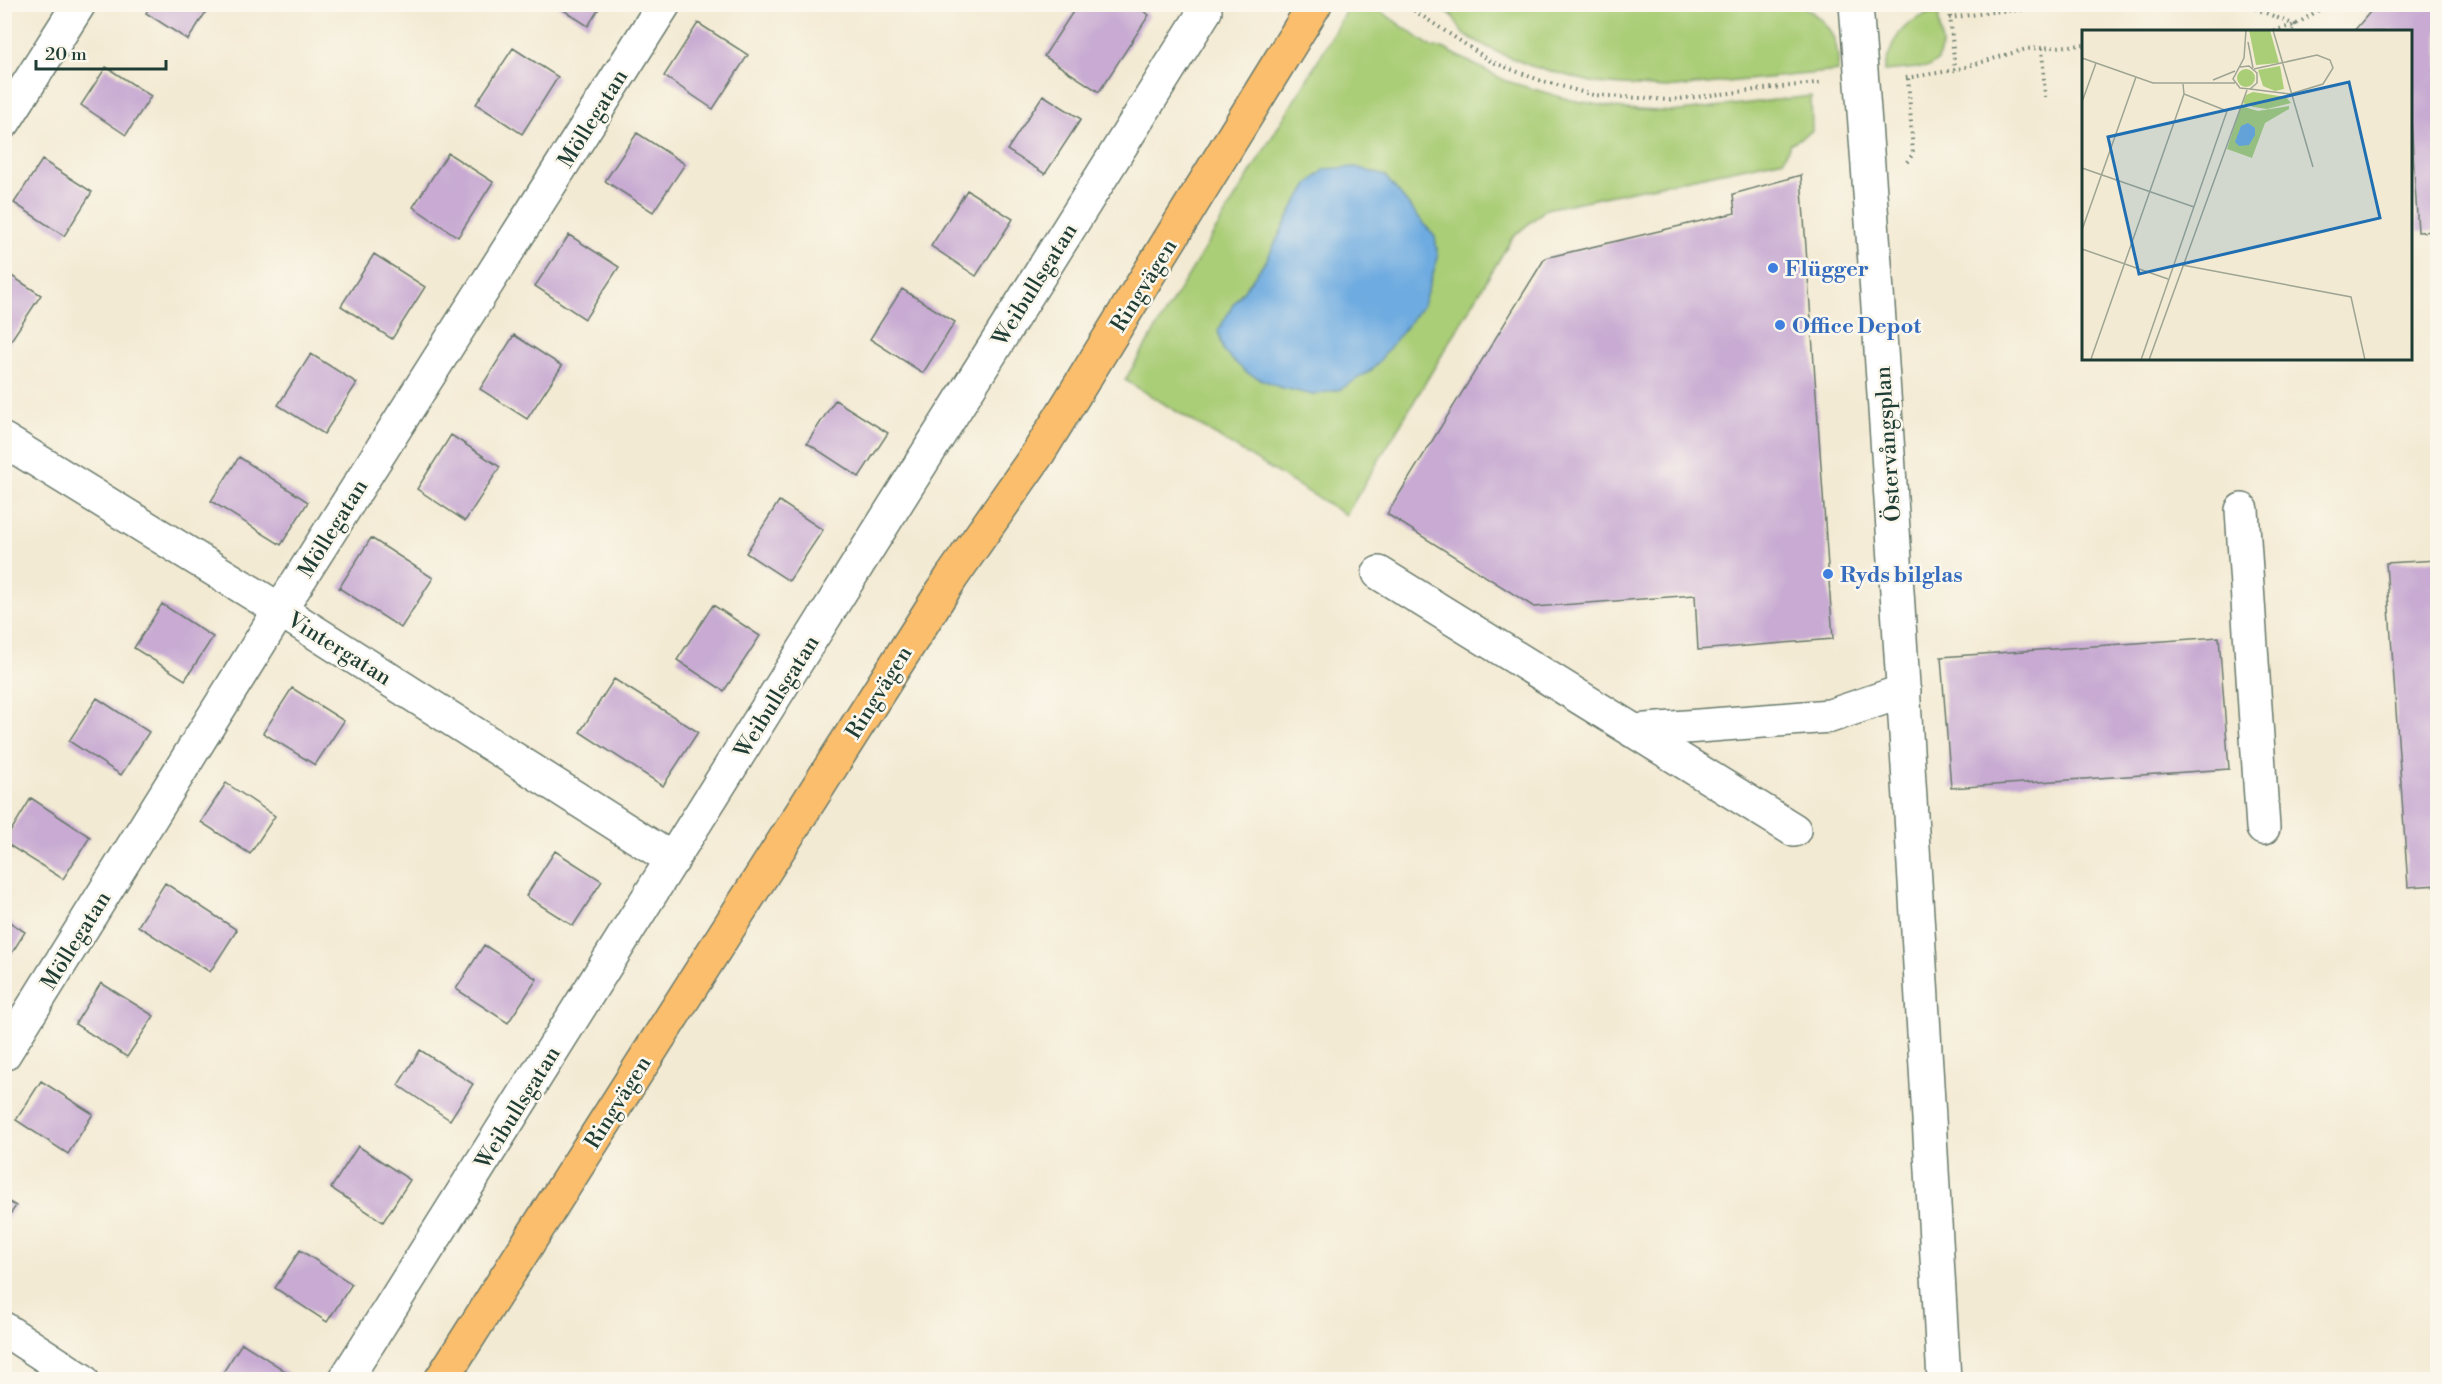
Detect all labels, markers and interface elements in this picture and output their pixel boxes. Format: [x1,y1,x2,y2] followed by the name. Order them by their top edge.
[2082,30,2412,360] inset map
[36,33,166,71] scale bar
[45,43,87,66] text: 20 m
[552,65,634,173] street label: Möllegatan
[986,218,1084,352] street label: Weibullsgatan
[1105,234,1183,337] street label: Ringvägen
[1785,256,1869,283] place label: Flügger
[1766,261,1780,275] marker: Flügger
[1792,313,1921,340] place label: Office Depot
[1773,318,1787,332] marker: Office Depot
[1869,365,1907,523] street label: Östervångsplan
[292,475,374,583] street label: Möllegatan
[1840,562,1963,589] place label: Ryds bilglas
[1821,567,1835,581] marker: Ryds bilglas
[281,606,396,692] street label: Vintergatan
[728,630,826,764] street label: Weibullsgatan
[840,641,918,744] street label: Ringvägen
[35,887,117,995] street label: Möllegatan
[469,1041,567,1175] street label: Weibullsgatan
[579,1051,657,1154] street label: Ringvägen

